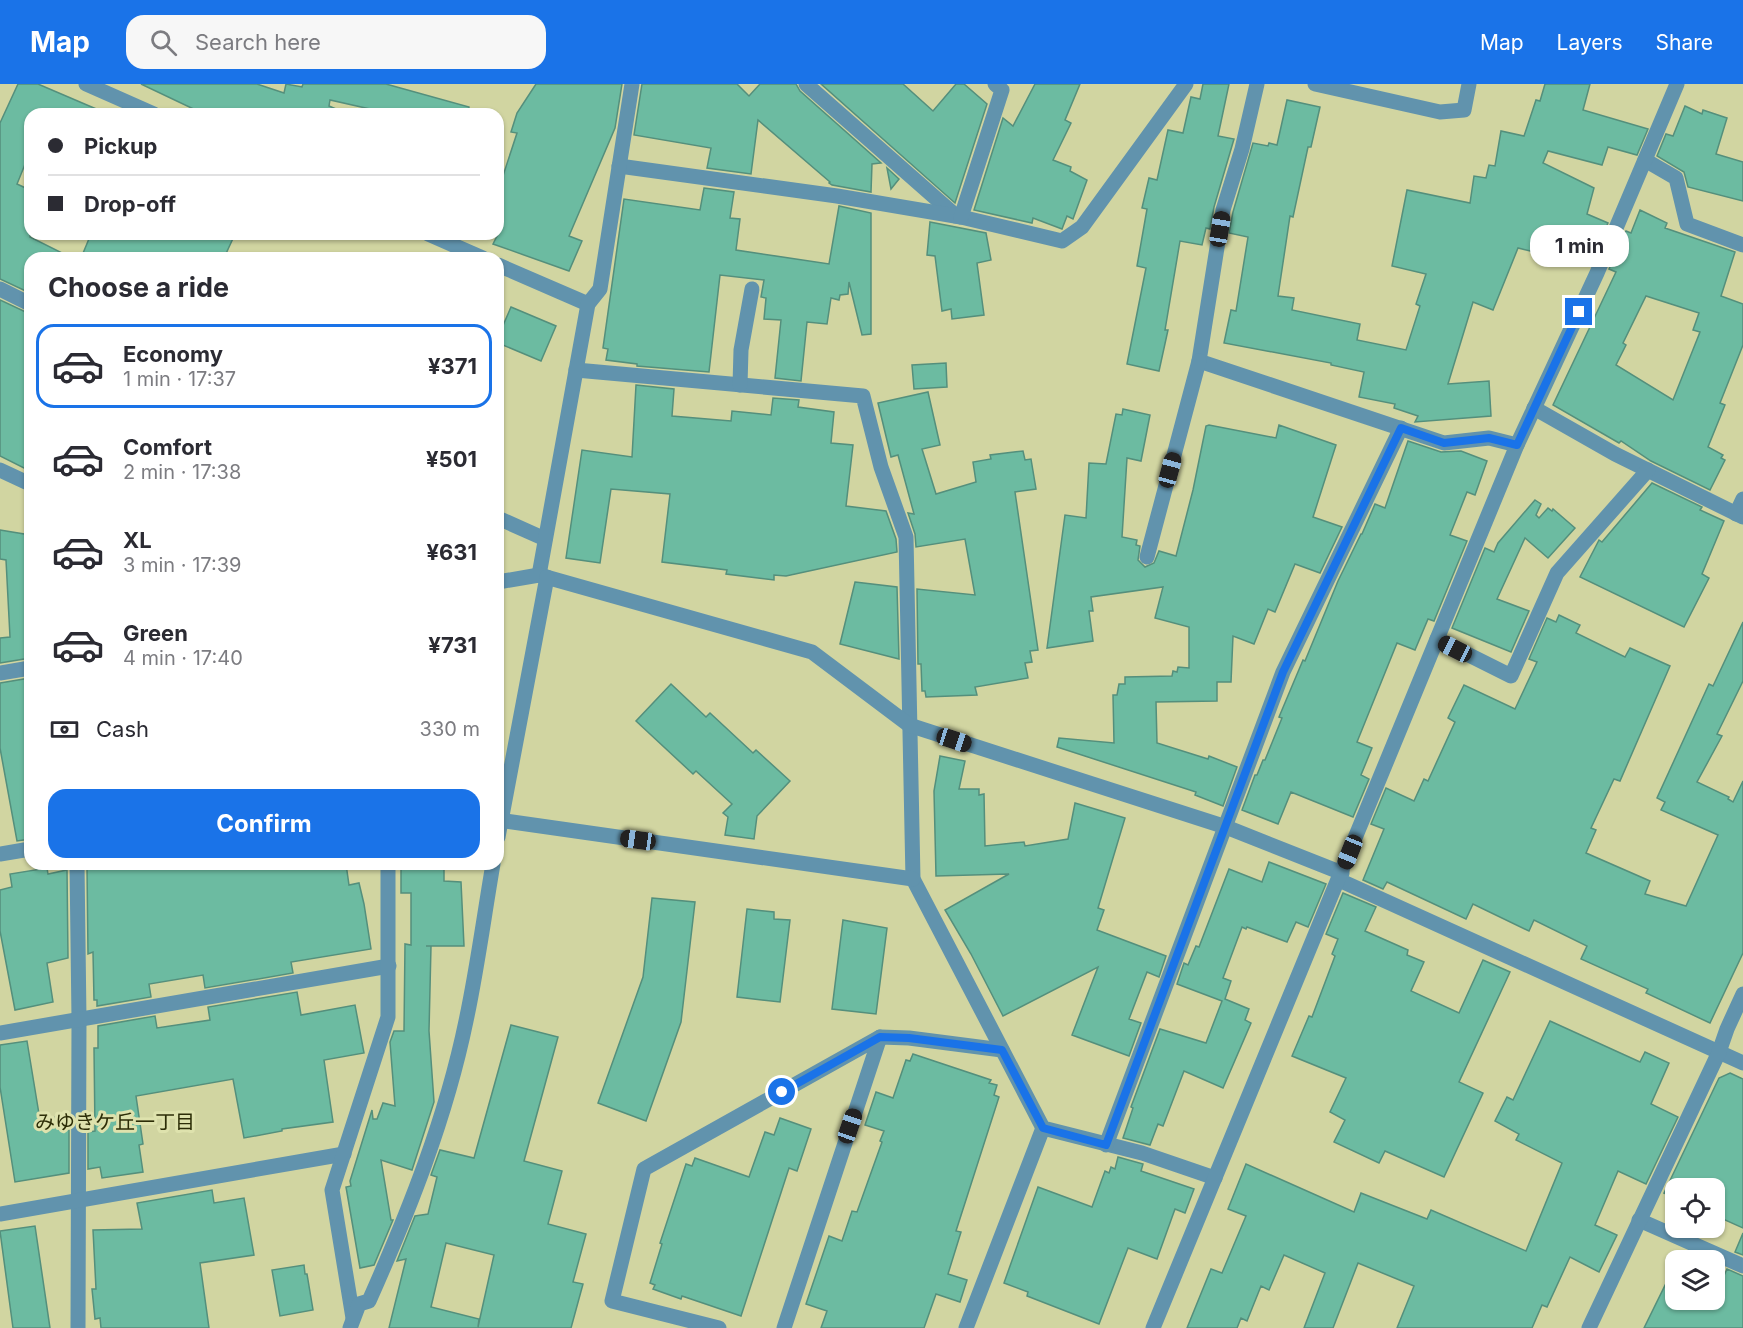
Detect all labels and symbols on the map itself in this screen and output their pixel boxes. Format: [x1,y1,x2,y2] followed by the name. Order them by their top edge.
[1208,210,1232,248] car
[1530,225,1628,267] callout: 1 min
[1565,298,1592,325] route end
[1157,450,1183,490] car
[1435,633,1475,665] car
[934,726,974,754] car
[619,829,657,851] car
[1335,832,1365,872] car
[768,1078,795,1105] route start
[836,1106,864,1146] car
[35,1110,195,1134] district label: みゆきケ丘一丁目

